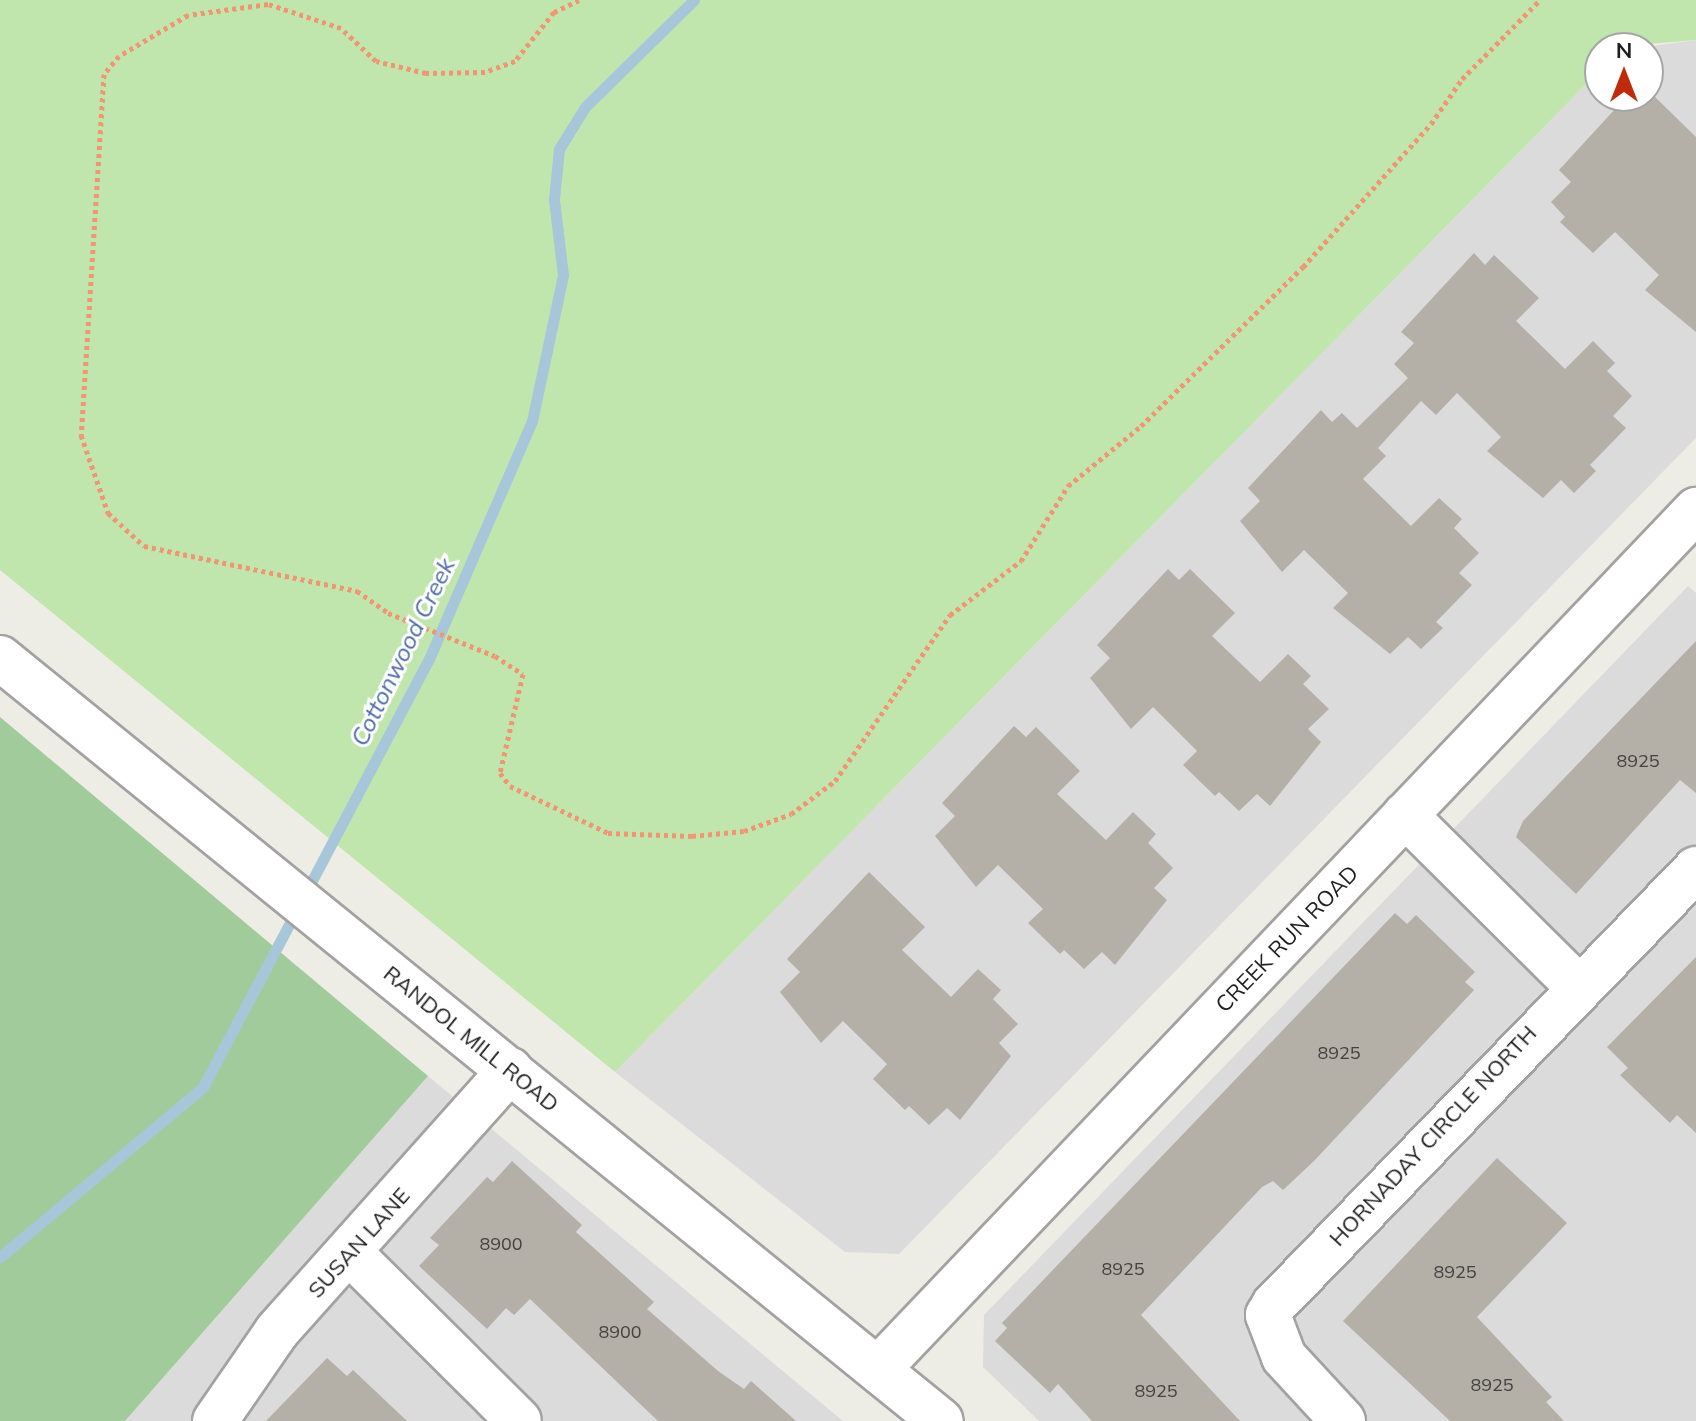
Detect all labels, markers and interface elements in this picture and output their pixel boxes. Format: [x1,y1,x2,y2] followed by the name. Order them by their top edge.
[1584,32,1664,112] north arrow
[1616,36,1632,64] text: N
[345,553,461,751] water label: Cottonwood Creek
[1616,750,1660,772] house number: 8925
[1210,860,1364,1018] street label: CREEK RUN ROAD
[378,960,564,1118] street label: RANDOL MILL ROAD
[1324,1020,1542,1252] street label: HORNADAY CIRCLE NORTH
[1317,1042,1361,1064] house number: 8925
[303,1183,415,1303] street label: SUSAN LANE
[479,1233,523,1255] house number: 8900
[1101,1258,1145,1280] house number: 8925
[1433,1261,1477,1283] house number: 8925
[598,1321,642,1343] house number: 8900
[1470,1374,1514,1396] house number: 8925
[1134,1380,1178,1402] house number: 8925

